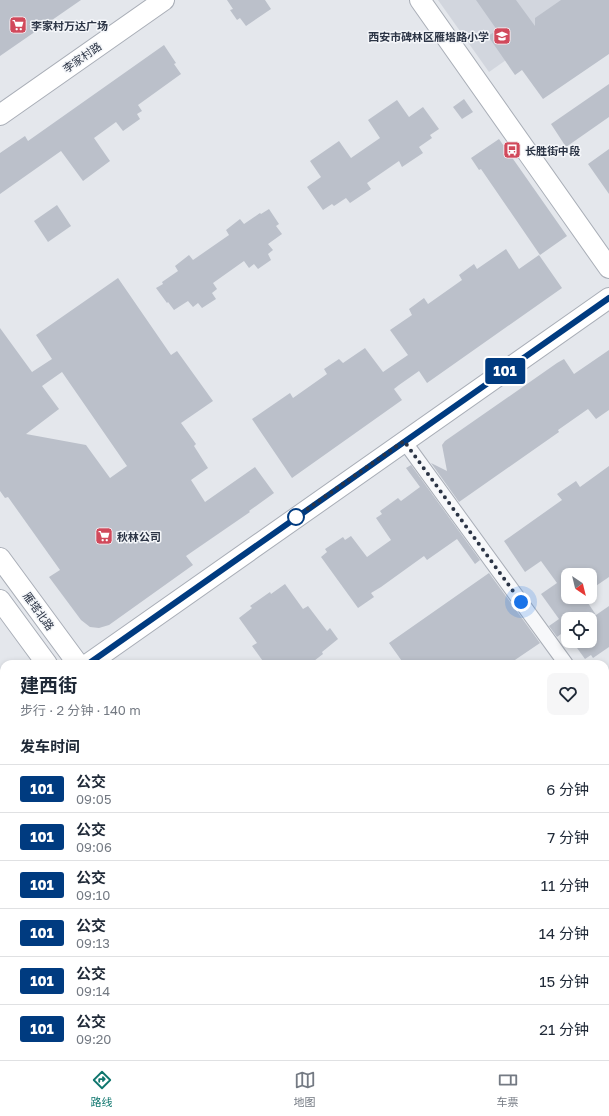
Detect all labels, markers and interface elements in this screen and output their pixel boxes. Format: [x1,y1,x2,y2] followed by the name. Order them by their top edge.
[8,15,28,35] supermarket icon: 李家村万达广场
[31,19,108,32] place label: 李家村万达广场
[492,26,512,46] school or university icon: 西安市碑林区雁塔路小学
[368,30,489,43] place label: 西安市碑林区雁塔路小学
[60,39,104,75] street label: 李家村路
[502,140,522,160] bus stop icon: 长胜街中段
[525,144,580,157] place label: 长胜街中段
[482,358,528,384] line badge: 101
[493,362,517,379] text: 101
[287,508,305,526] unlabelled marker
[94,526,114,546] supermarket icon: 秋林公司
[117,530,161,543] place label: 秋林公司
[561,568,597,604] north arrow
[561,568,597,648] map controls
[21,589,57,633] street label: 雁塔北路
[511,592,531,612] your location
[561,612,597,648] button: locate
[20,673,77,696] text: 建西街
[547,673,589,715] button: heart
[20,702,141,718] text: 步行 · 2 分钟 · 140 m
[20,737,80,755] text: 发车时间
[76,772,106,790] text: 公交
[30,780,54,797] text: 101
[546,780,589,798] text: 6 分钟
[76,791,111,807] text: 09:05
[76,820,106,838] text: 公交
[30,828,54,845] text: 101
[547,828,589,846] text: 7 分钟
[76,839,112,855] text: 09:06
[76,868,106,886] text: 公交
[30,876,54,893] text: 101
[541,876,589,894] text: 11 分钟
[76,887,110,903] text: 09:10
[76,916,106,934] text: 公交
[30,924,54,941] text: 101
[539,924,589,942] text: 14 分钟
[76,935,110,951] text: 09:13
[76,964,106,982] text: 公交
[30,972,54,989] text: 101
[539,972,589,990] text: 15 分钟
[76,983,110,999] text: 09:14
[76,1012,106,1030] text: 公交
[30,1020,54,1037] text: 101
[539,1020,589,1038] text: 21 分钟
[76,1031,111,1047] text: 09:20
[91,1069,113,1109] tab: 路线
[294,1069,316,1109] tab: 地图
[497,1069,519,1109] tab: 车票

